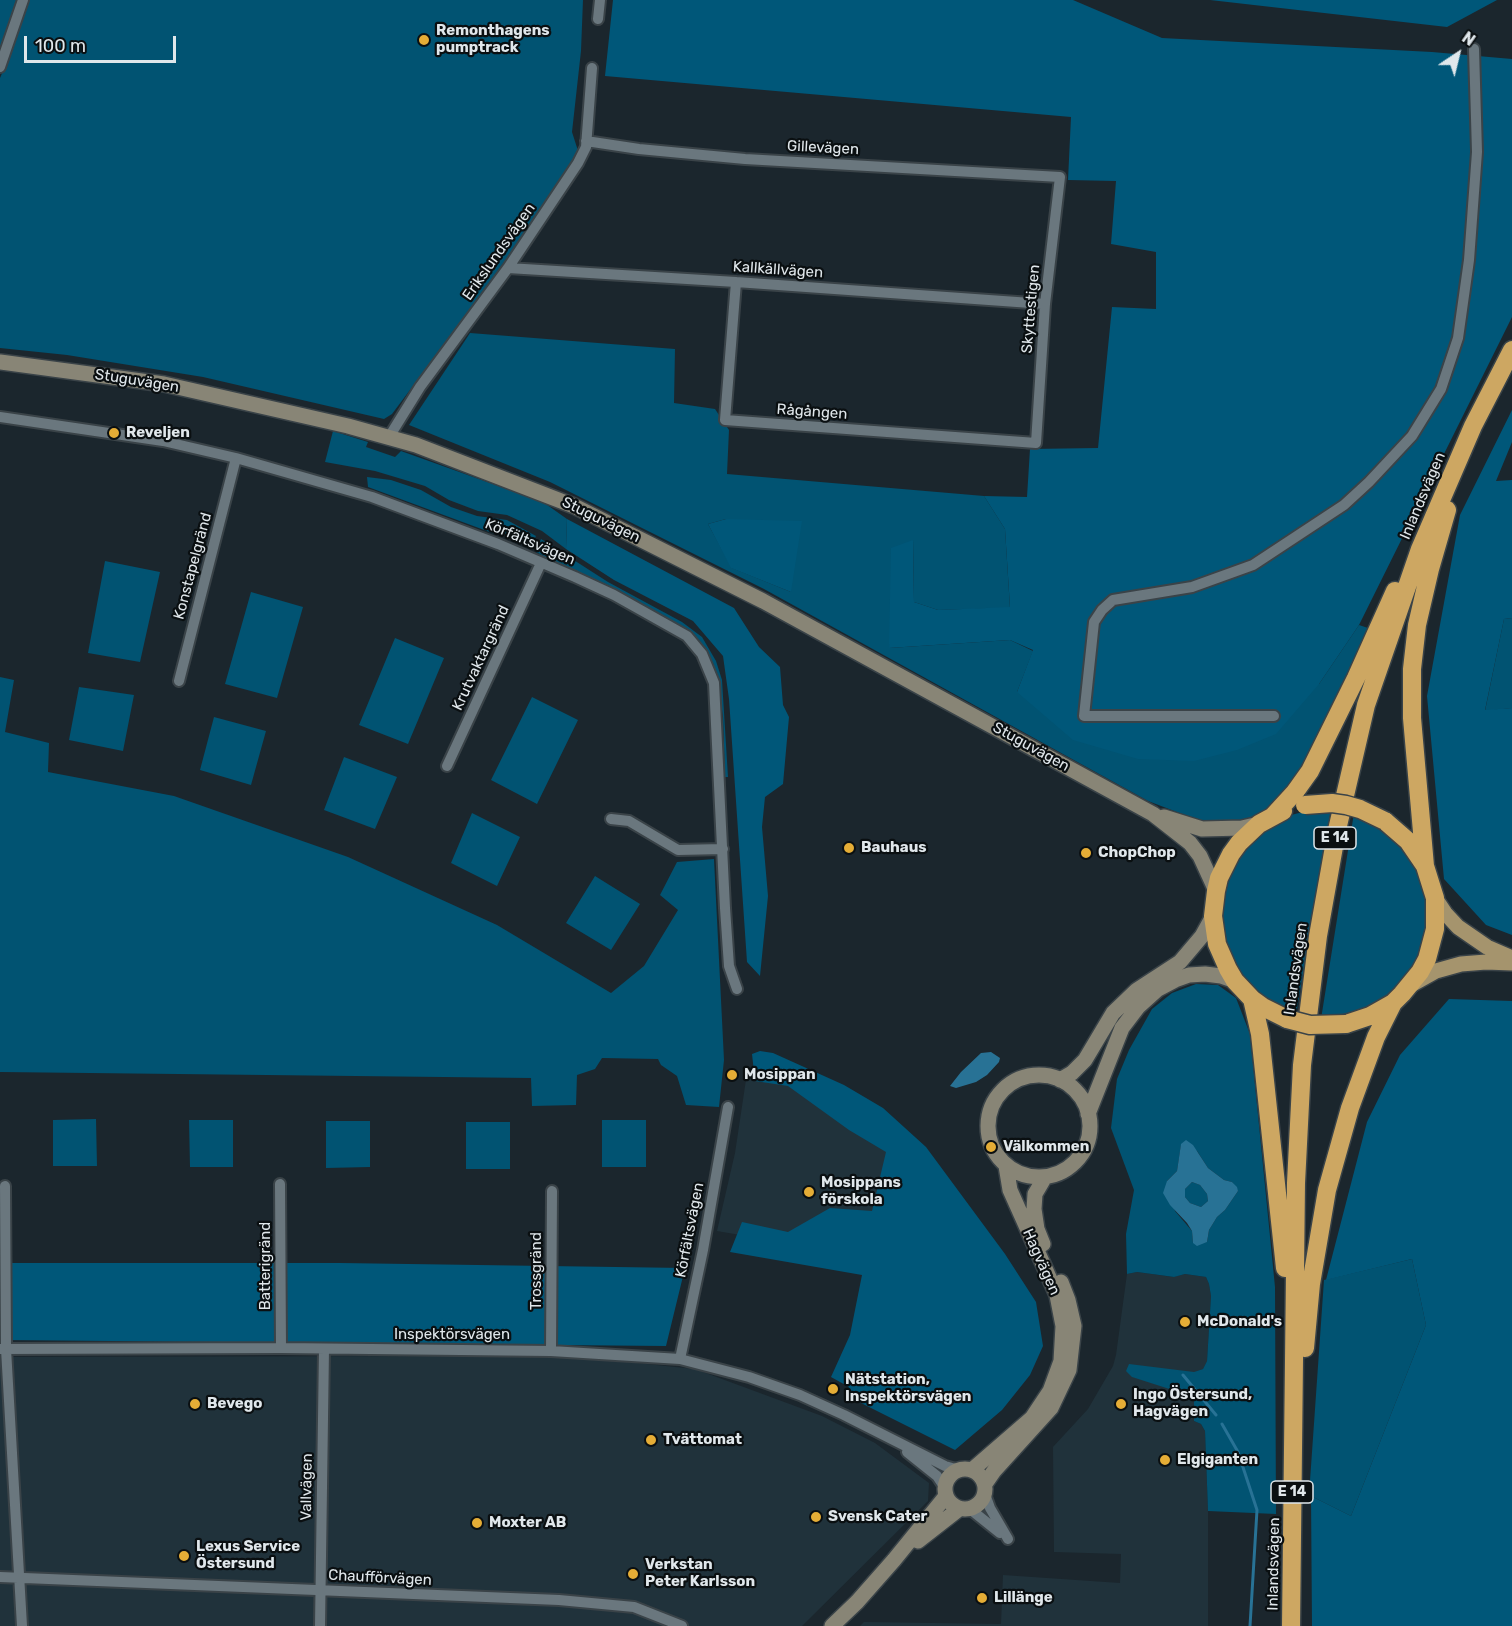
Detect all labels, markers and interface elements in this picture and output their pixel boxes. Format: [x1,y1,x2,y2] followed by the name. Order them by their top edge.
[436,22,550,57] place label: Remonthagens pumptrack
[27,24,178,62] scale bar
[1428,24,1488,84] north arrow
[1458,28,1479,50] text: N
[417,33,431,47] marker: Remonthagens pumptrack
[35,35,86,57] text: 100 m
[787,137,859,159] street label: Gillevägen
[459,200,539,304] street label: Erikslundsvägen
[732,258,824,282] street label: Kallkällvägen
[1018,264,1044,354] street label: Skyttestigen
[94,365,180,397] street label: Stuguvägen
[776,401,848,423] street label: Rågången
[126,424,190,442] place label: Reveljen
[107,426,121,440] marker: Reveljen
[1396,450,1450,542] street label: Inlandsvägen
[559,493,643,547] street label: Stuguvägen
[170,511,216,621] street label: Konstapelgränd
[482,515,578,569] street label: Körfältsvägen
[449,602,513,714] street label: Krutvaktargränd
[989,719,1073,775] street label: Stuguvägen
[1314,827,1356,849] road number: E 14
[861,839,927,857] place label: Bauhaus
[842,841,856,855] marker: Bauhaus
[1098,844,1176,862] place label: ChopChop
[1079,846,1093,860] marker: ChopChop
[1281,922,1311,1016] street label: Inlandsvägen
[744,1066,816,1084] place label: Mosippan
[725,1068,739,1082] marker: Mosippan
[1003,1138,1089,1156] place label: Välkommen
[984,1140,998,1154] marker: Välkommen
[821,1174,901,1209] place label: Mosippans förskola
[672,1181,708,1279] street label: Körfältsvägen
[802,1185,816,1199] marker: Mosippans förskola
[257,1222,275,1310] street label: Batterigränd
[1018,1226,1064,1298] street label: Hagvägen
[528,1232,546,1310] street label: Trossgränd
[1197,1313,1282,1331] place label: McDonald's
[1178,1315,1192,1329] marker: McDonald's
[394,1326,510,1344] street label: Inspektörsvägen
[845,1371,971,1406] place label: Nätstation, Inspektörsvägen
[826,1382,840,1396] marker: Nätstation, Inspektörsvägen
[1133,1386,1252,1421] place label: Ingo Östersund, Hagvägen
[207,1395,262,1413] place label: Bevego
[188,1397,202,1411] marker: Bevego
[1114,1397,1128,1411] marker: Ingo Östersund, Hagvägen
[663,1431,742,1449] place label: Tvättomat
[644,1433,658,1447] marker: Tvättomat
[1177,1451,1258,1469] place label: Elgiganten
[297,1453,317,1521] street label: Vallvägen
[1158,1453,1172,1467] marker: Elgiganten
[1271,1481,1313,1503] road number: E 14
[828,1508,927,1526] place label: Svensk Cater
[809,1510,823,1524] marker: Svensk Cater
[489,1514,566,1532] place label: Moxter AB
[470,1516,484,1530] marker: Moxter AB
[1264,1517,1284,1611] street label: Inlandsvägen
[196,1538,300,1573] place label: Lexus Service Östersund
[177,1549,191,1563] marker: Lexus Service Östersund
[645,1556,755,1591] place label: Verkstan Peter Karlsson
[328,1566,432,1590] street label: Chaufförvägen
[626,1567,640,1581] marker: Verkstan Peter Karlsson
[994,1589,1053,1607] place label: Lillänge
[975,1591,989,1605] marker: Lillänge

